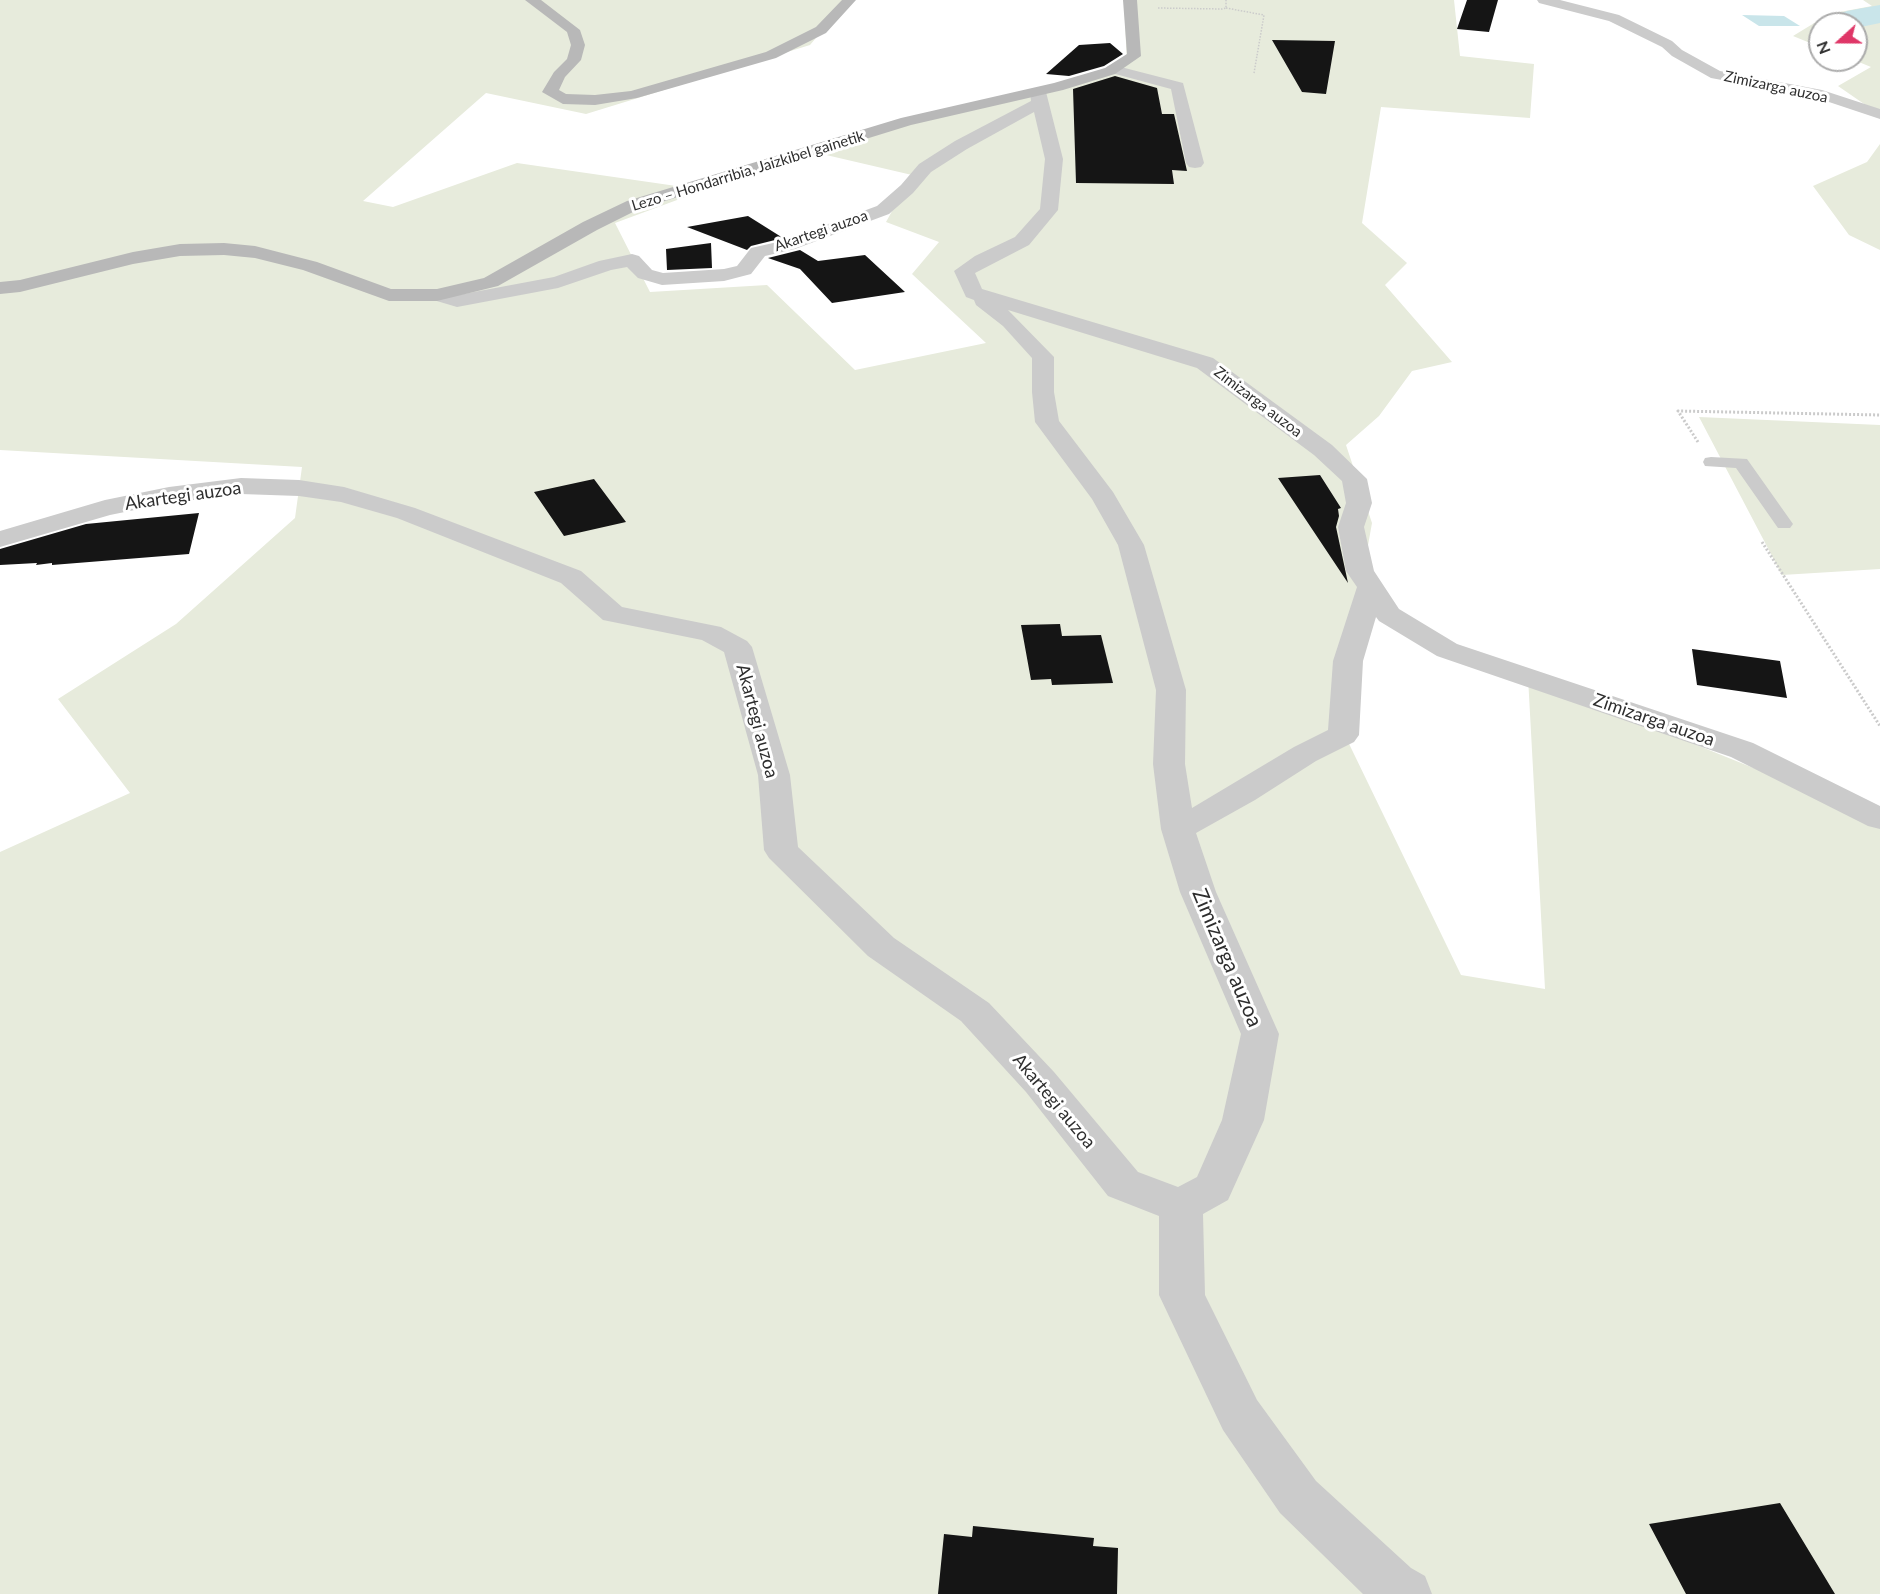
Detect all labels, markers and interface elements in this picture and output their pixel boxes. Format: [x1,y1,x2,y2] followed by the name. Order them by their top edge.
[1808,12,1868,72] north arrow
[1812,39,1834,57] text: N
[1722,67,1830,107] street label: Zimizarga auzoa
[629,127,867,215] street label: Lezo – Hondarribia, Jaizkibel gainetik
[772,207,870,255] street label: Akartegi auzoa
[1210,363,1306,441] street label: Zimizarga auzoa
[124,477,242,515] street label: Akartegi auzoa
[731,662,783,780] street label: Akartegi auzoa
[1591,689,1717,751] street label: Zimizarga auzoa
[1187,885,1267,1031] street label: Zimizarga auzoa
[1008,1049,1100,1153] street label: Akartegi auzoa

